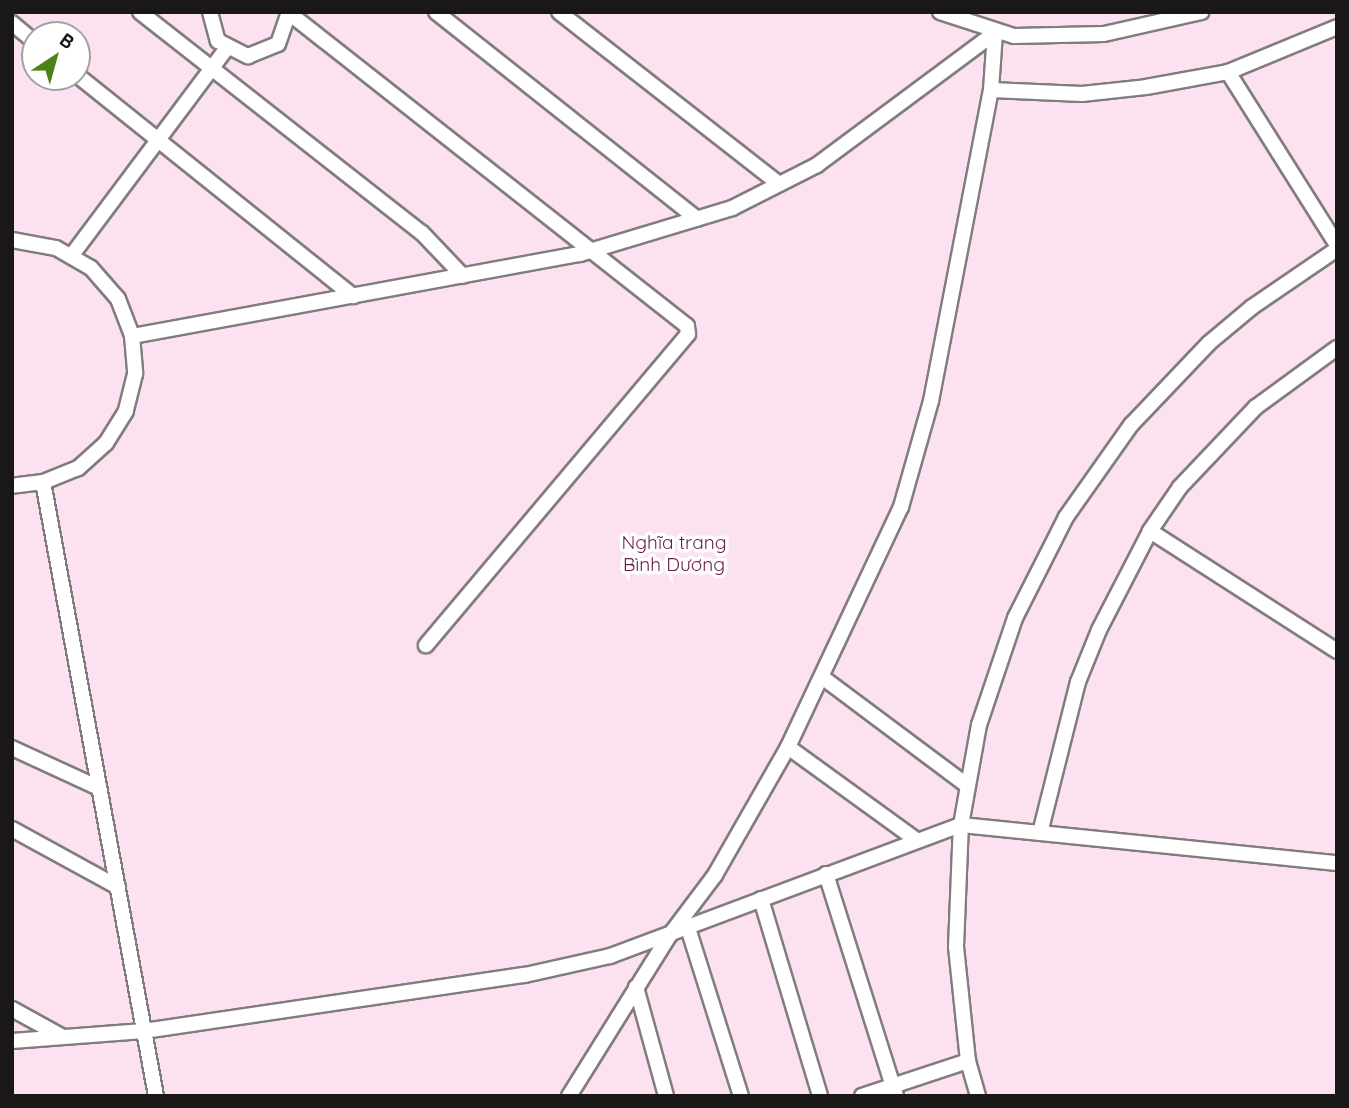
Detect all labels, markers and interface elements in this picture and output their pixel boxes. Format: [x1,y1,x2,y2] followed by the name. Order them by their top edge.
[21,21,91,91] north arrow
[55,27,79,54] text: B
[621,532,727,576] park label: Nghĩa trang Bình Dương

